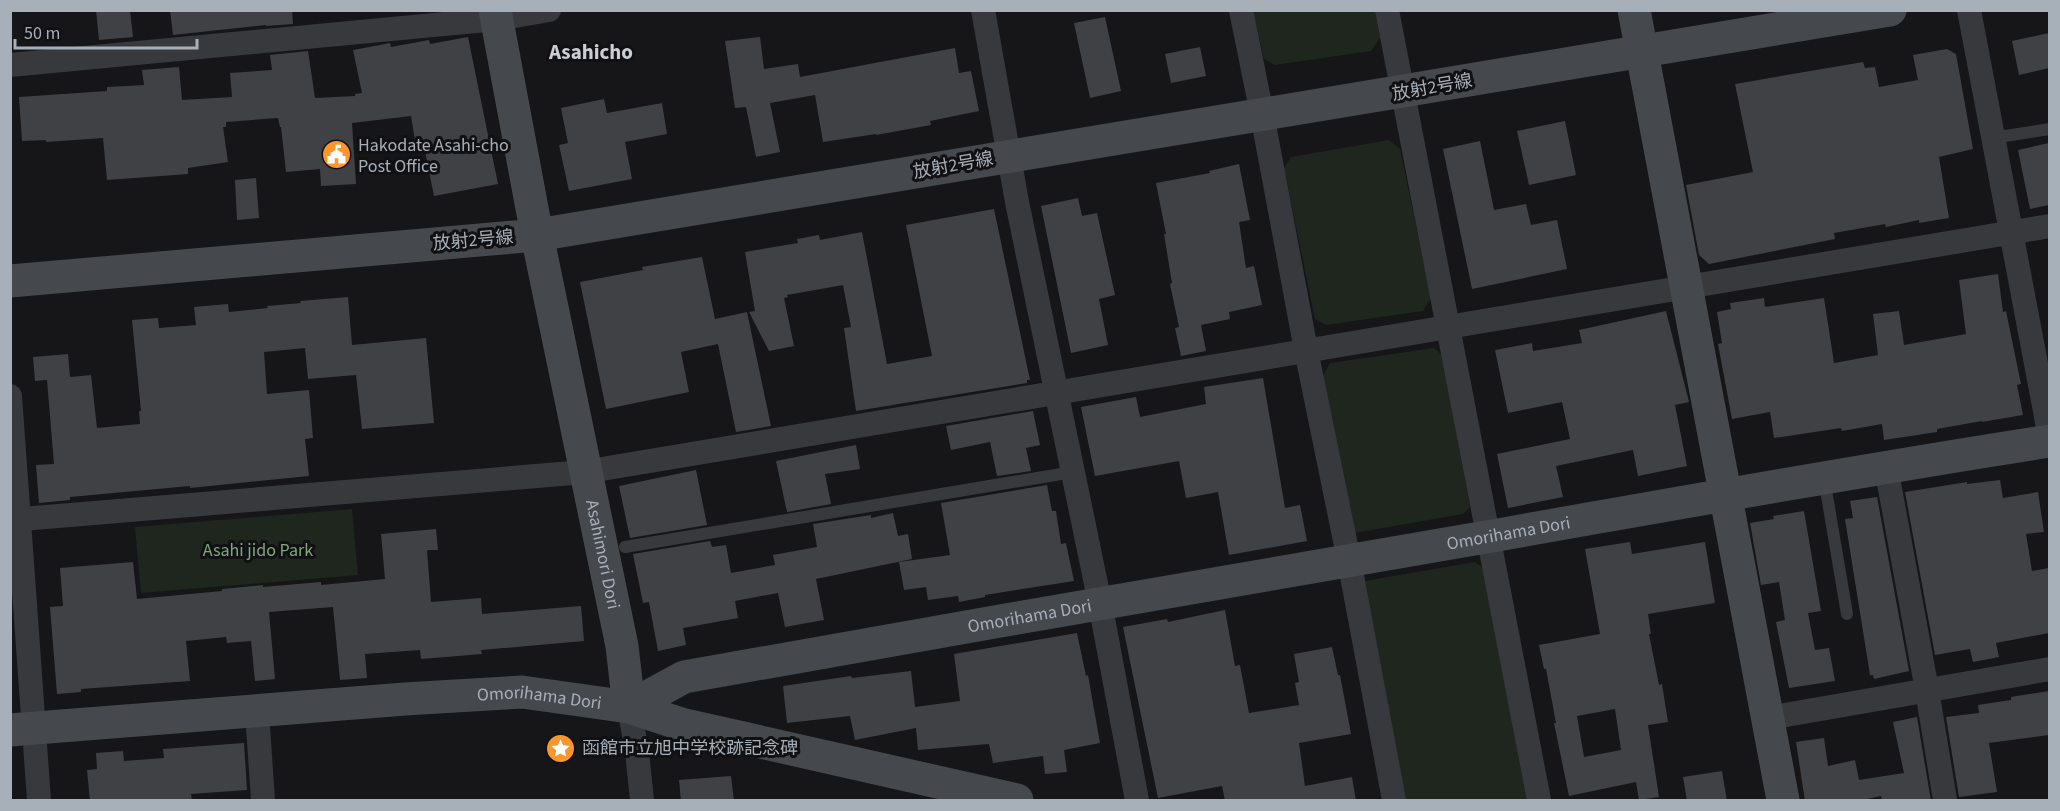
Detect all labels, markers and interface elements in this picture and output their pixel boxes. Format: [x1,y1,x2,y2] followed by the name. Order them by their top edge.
[15,12,196,50] scale bar
[24,21,60,46] text: 50 m
[548,37,633,67] district label: Asahicho
[1390,68,1474,107] street label: 放射2号線
[358,133,509,179] place label: Hakodate Asahi-cho Post Office
[321,139,353,171] public building icon: Hakodate Asahi-cho Post Office
[911,146,995,185] street label: 放射2号線
[432,225,514,256] street label: 放射2号線
[579,497,626,612] street label: Asahimori Dori
[1445,510,1572,557] street label: Omorihama Dori
[203,538,313,563] park label: Asahi jido Park
[966,593,1094,640] street label: Omorihama Dori
[476,680,603,716] street label: Omorihama Dori
[545,732,577,764] place icon: 函館市立旭中学校跡記念碑
[582,736,798,761] place label: 函館市立旭中学校跡記念碑

